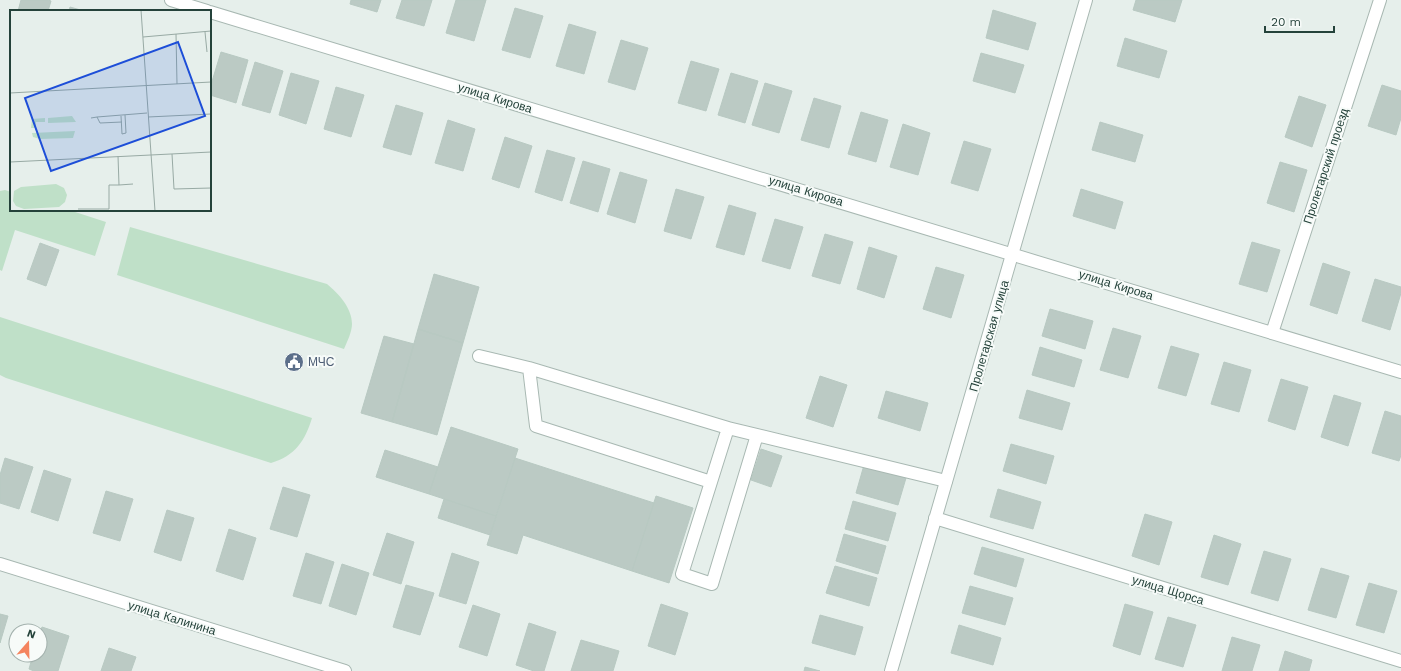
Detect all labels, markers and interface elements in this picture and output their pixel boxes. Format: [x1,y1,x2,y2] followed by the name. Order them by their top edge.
[1265,8,1334,34] scale bar
[10,10,211,211] inset map
[1271,15,1301,29] text: 20 m
[456,80,534,116] street label: улица Кирова
[1301,106,1351,226] street label: Пролетарский проезд
[767,173,845,209] street label: улица Кирова
[1077,267,1155,303] street label: улица Кирова
[966,278,1012,393] street label: Пролетарская улица
[283,351,305,373] public building icon: МЧС
[308,355,335,369] place label: МЧС
[1130,572,1206,608] street label: улица Щорса
[126,598,218,638] street label: улица Калинина
[8,623,48,663] north arrow
[25,627,37,642] text: N

